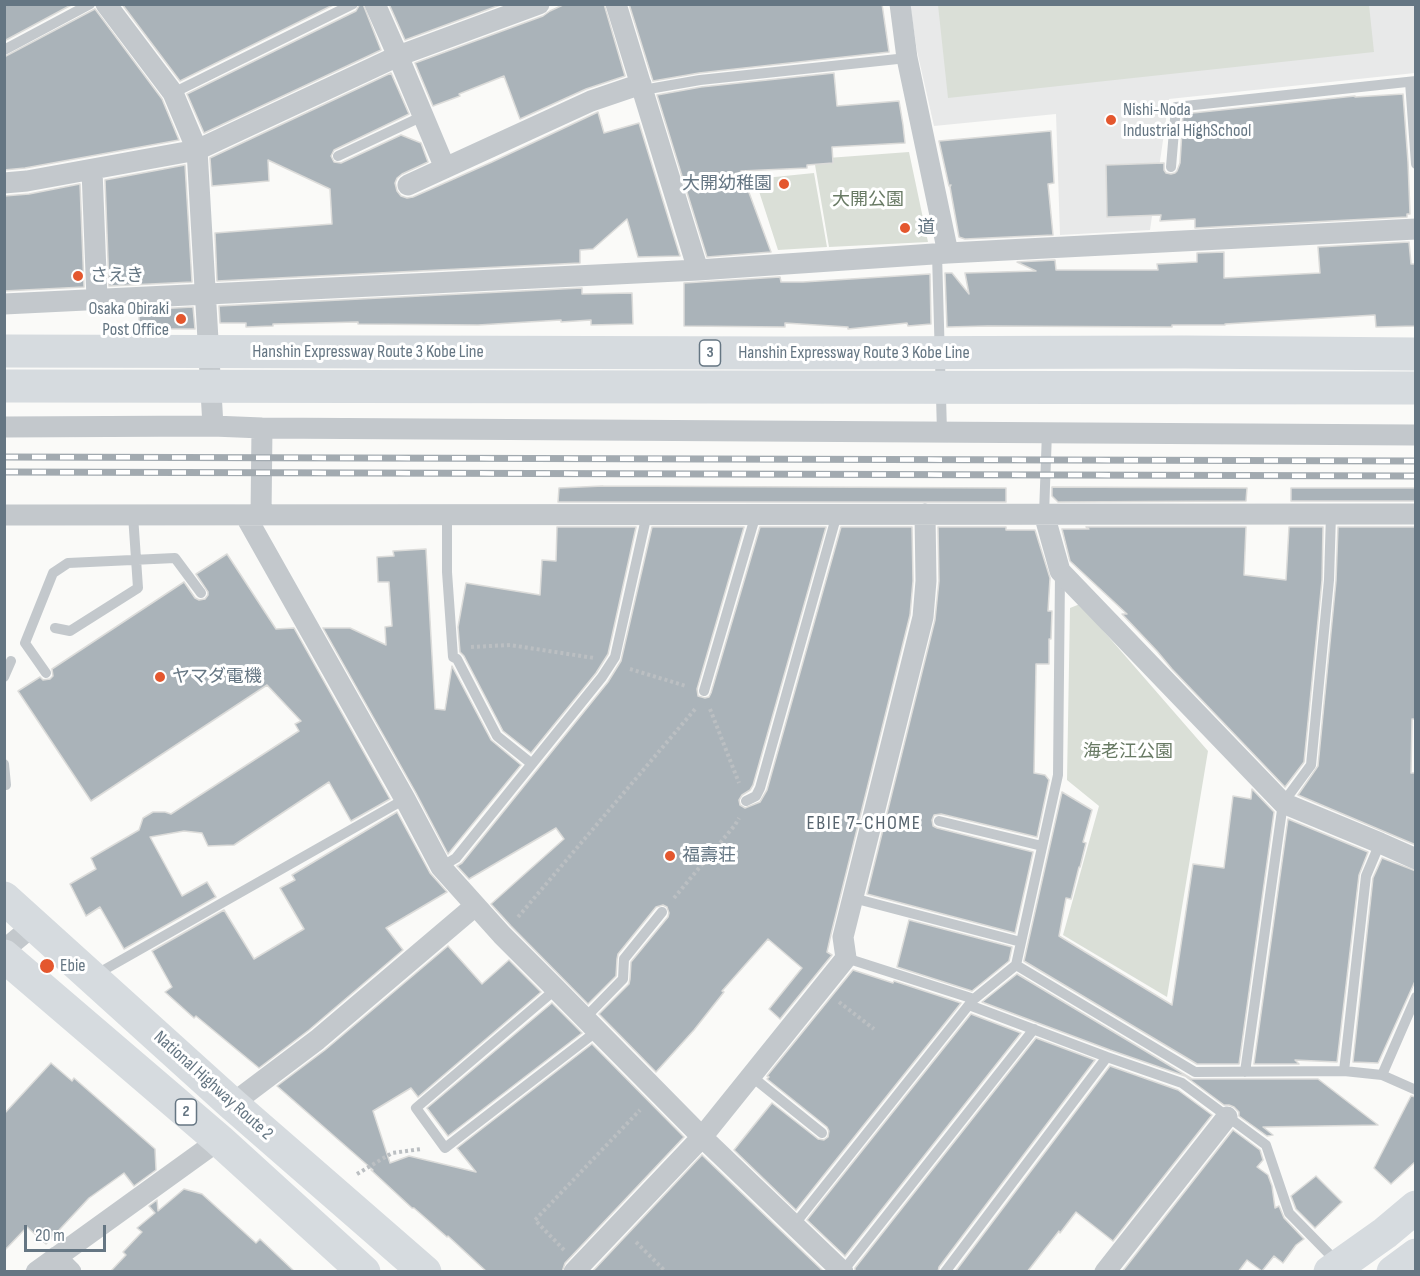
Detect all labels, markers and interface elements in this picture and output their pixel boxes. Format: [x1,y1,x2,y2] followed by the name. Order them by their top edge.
[1123,99,1251,142] place label: Nishi-Noda Industrial HighSchool
[1104,113,1118,127] marker: Nishi-Noda Industrial HighSchool
[682,173,772,195] place label: 大開幼稚園
[777,177,791,191] marker: 大開幼稚園
[832,189,904,211] park label: 大開公園
[917,217,935,239] place label: 道
[898,221,912,235] marker: 道
[90,265,144,287] place label: さえき
[71,269,85,283] marker: さえき
[88,298,169,340] place label: Osaka Obiraki Post Office
[174,312,188,326] marker: Osaka Obiraki Post Office
[700,340,720,366] road number: 3
[252,341,484,363] street label: Hanshin Expressway Route 3 Kobe Line
[738,342,970,364] street label: Hanshin Expressway Route 3 Kobe Line
[172,666,262,688] place label: ヤマダ電機
[153,670,167,684] marker: ヤマダ電機
[1083,741,1173,763] park label: 海老江公園
[807,812,921,836] district label: EBIE 7-CHOME
[682,845,736,867] place label: 福壽荘
[663,849,677,863] marker: 福壽荘
[60,955,85,977] place label: Ebie
[38,957,56,975] marker: Ebie
[149,1027,277,1145] street label: National Highway Route 2
[176,1099,196,1125] road number: 2
[27,1213,110,1251] scale bar
[35,1225,65,1246] text: 20 m

